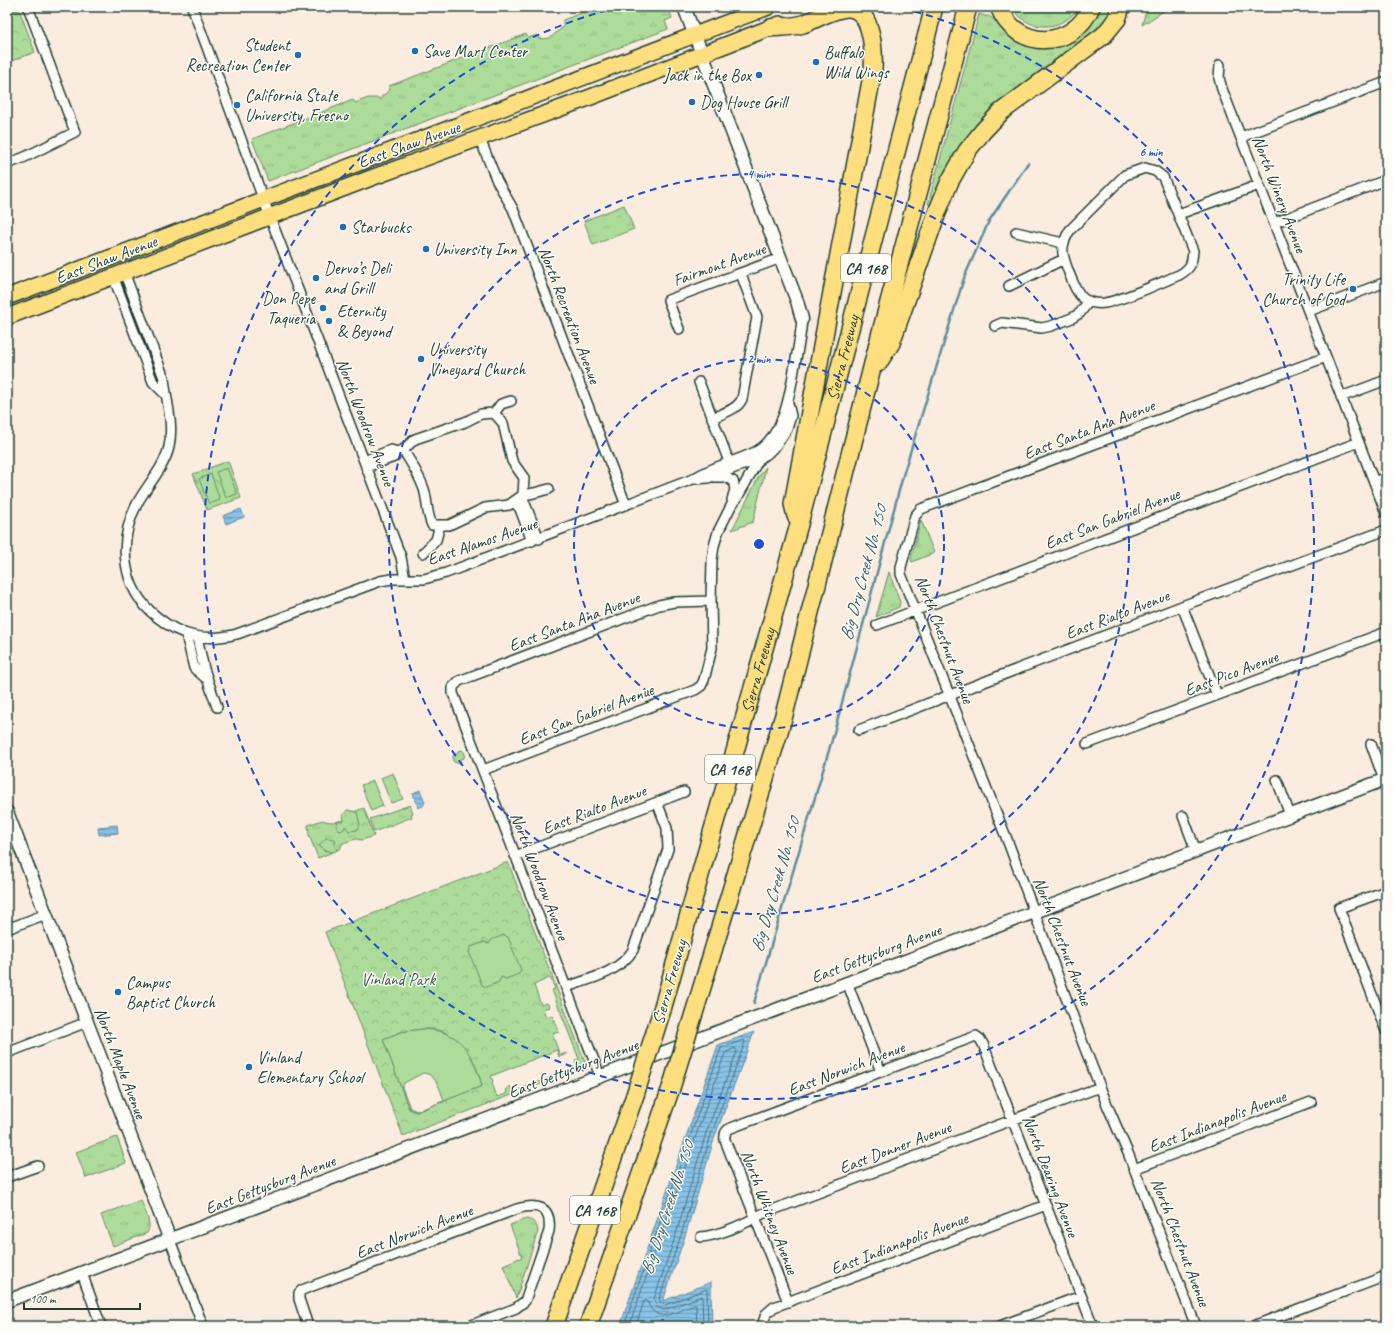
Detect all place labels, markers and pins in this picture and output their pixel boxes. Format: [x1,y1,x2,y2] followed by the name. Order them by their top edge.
[186,35,292,76] place label: Student Recreation Center
[423,41,529,62] place label: Save Mart Center
[824,42,890,83] place label: Buffalo Wild Wings
[410,46,420,56] marker: Save Mart Center
[293,50,303,60] marker: Student Recreation Center
[811,57,821,67] marker: Buffalo Wild Wings
[663,65,752,86] place label: Jack in the Box
[754,70,764,80] marker: Jack in the Box
[245,85,350,126] place label: California State University, Fresno
[700,92,790,113] place label: Dog House Grill
[687,97,697,107] marker: Dog House Grill
[232,100,242,110] marker: California State University, Fresno
[351,217,413,238] place label: Starbucks
[338,222,348,232] marker: Starbucks
[434,239,517,260] place label: University Inn
[421,244,431,254] marker: University Inn
[324,258,393,299] place label: Dervo’s Deli and Grill
[1262,269,1347,310] place label: Trinity Life Church of God
[311,273,321,283] marker: Dervo’s Deli and Grill
[1348,284,1358,294] marker: Trinity Life Church of God
[262,288,316,329] place label: Don Pepe Taqueria
[337,301,394,342] place label: Eternity & Beyond
[318,303,328,313] marker: Don Pepe Taqueria
[324,316,334,326] marker: Eternity & Beyond
[429,339,527,380] place label: University Vineyard Church
[416,354,426,364] marker: University Vineyard Church
[752,537,766,551] centre of rings
[126,972,216,1013] place label: Campus Baptist Church
[113,987,123,997] marker: Campus Baptist Church
[257,1047,366,1088] place label: Vinland Elementary School
[244,1062,254,1072] marker: Vinland Elementary School

